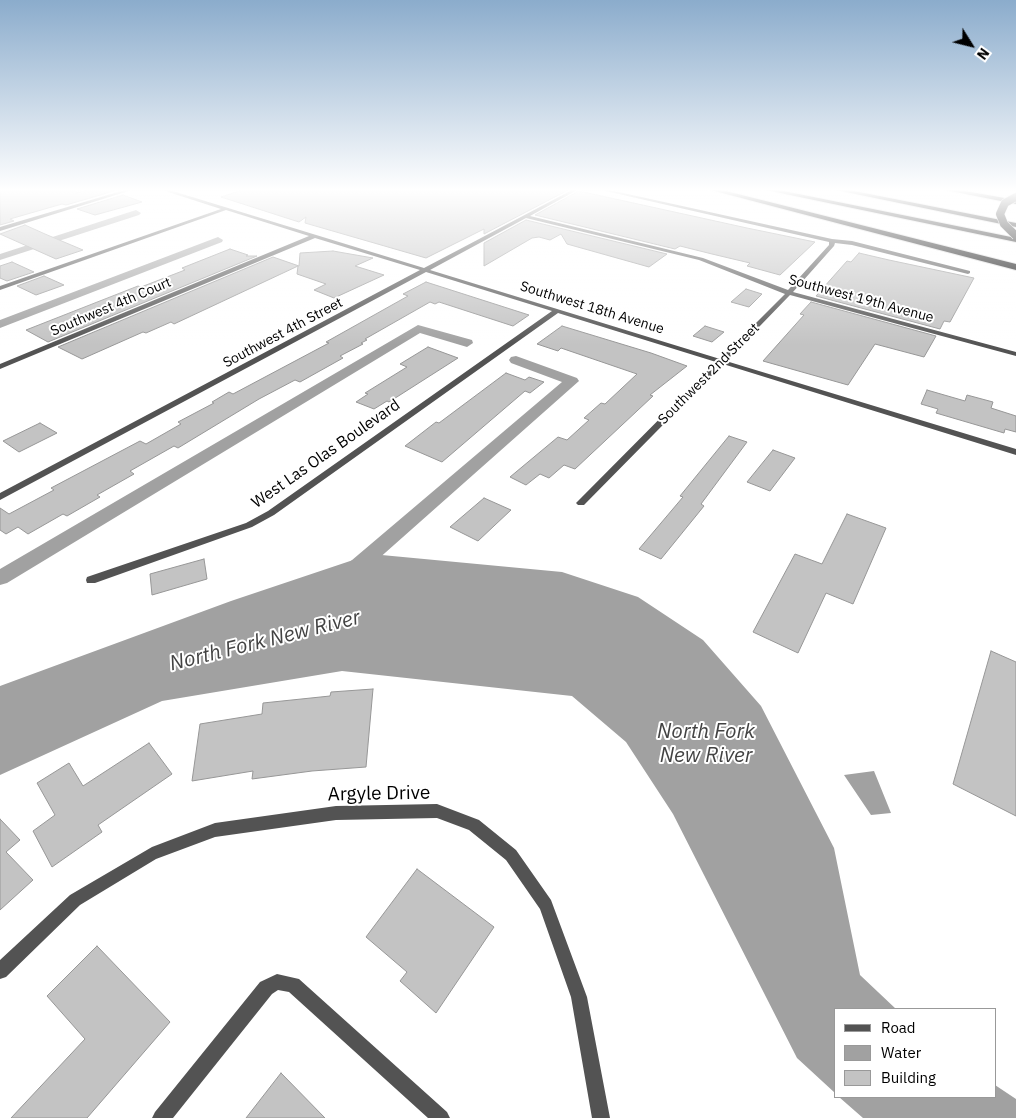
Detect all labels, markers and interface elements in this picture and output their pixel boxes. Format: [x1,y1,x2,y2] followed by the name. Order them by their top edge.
[946,20,996,70] north arrow
[973,44,993,63] text: N
[787,272,935,326] street label: Southwest 19th Avenue
[48,274,174,340] street label: Southwest 4th Court
[518,278,666,338] street label: Southwest 18th Avenue
[220,294,346,372] street label: Southwest 4th Street
[655,320,763,428] street label: Southwest 2nd Street
[248,395,404,513] street label: West Las Olas Boulevard
[167,605,363,677] water label: North Fork New River
[657,719,755,769] water label: North Fork New River
[328,782,430,806] street label: Argyle Drive
[834,1008,996,1098] legend
[881,1018,916,1037] text: Road
[881,1043,921,1062] text: Water
[881,1068,936,1087] text: Building

